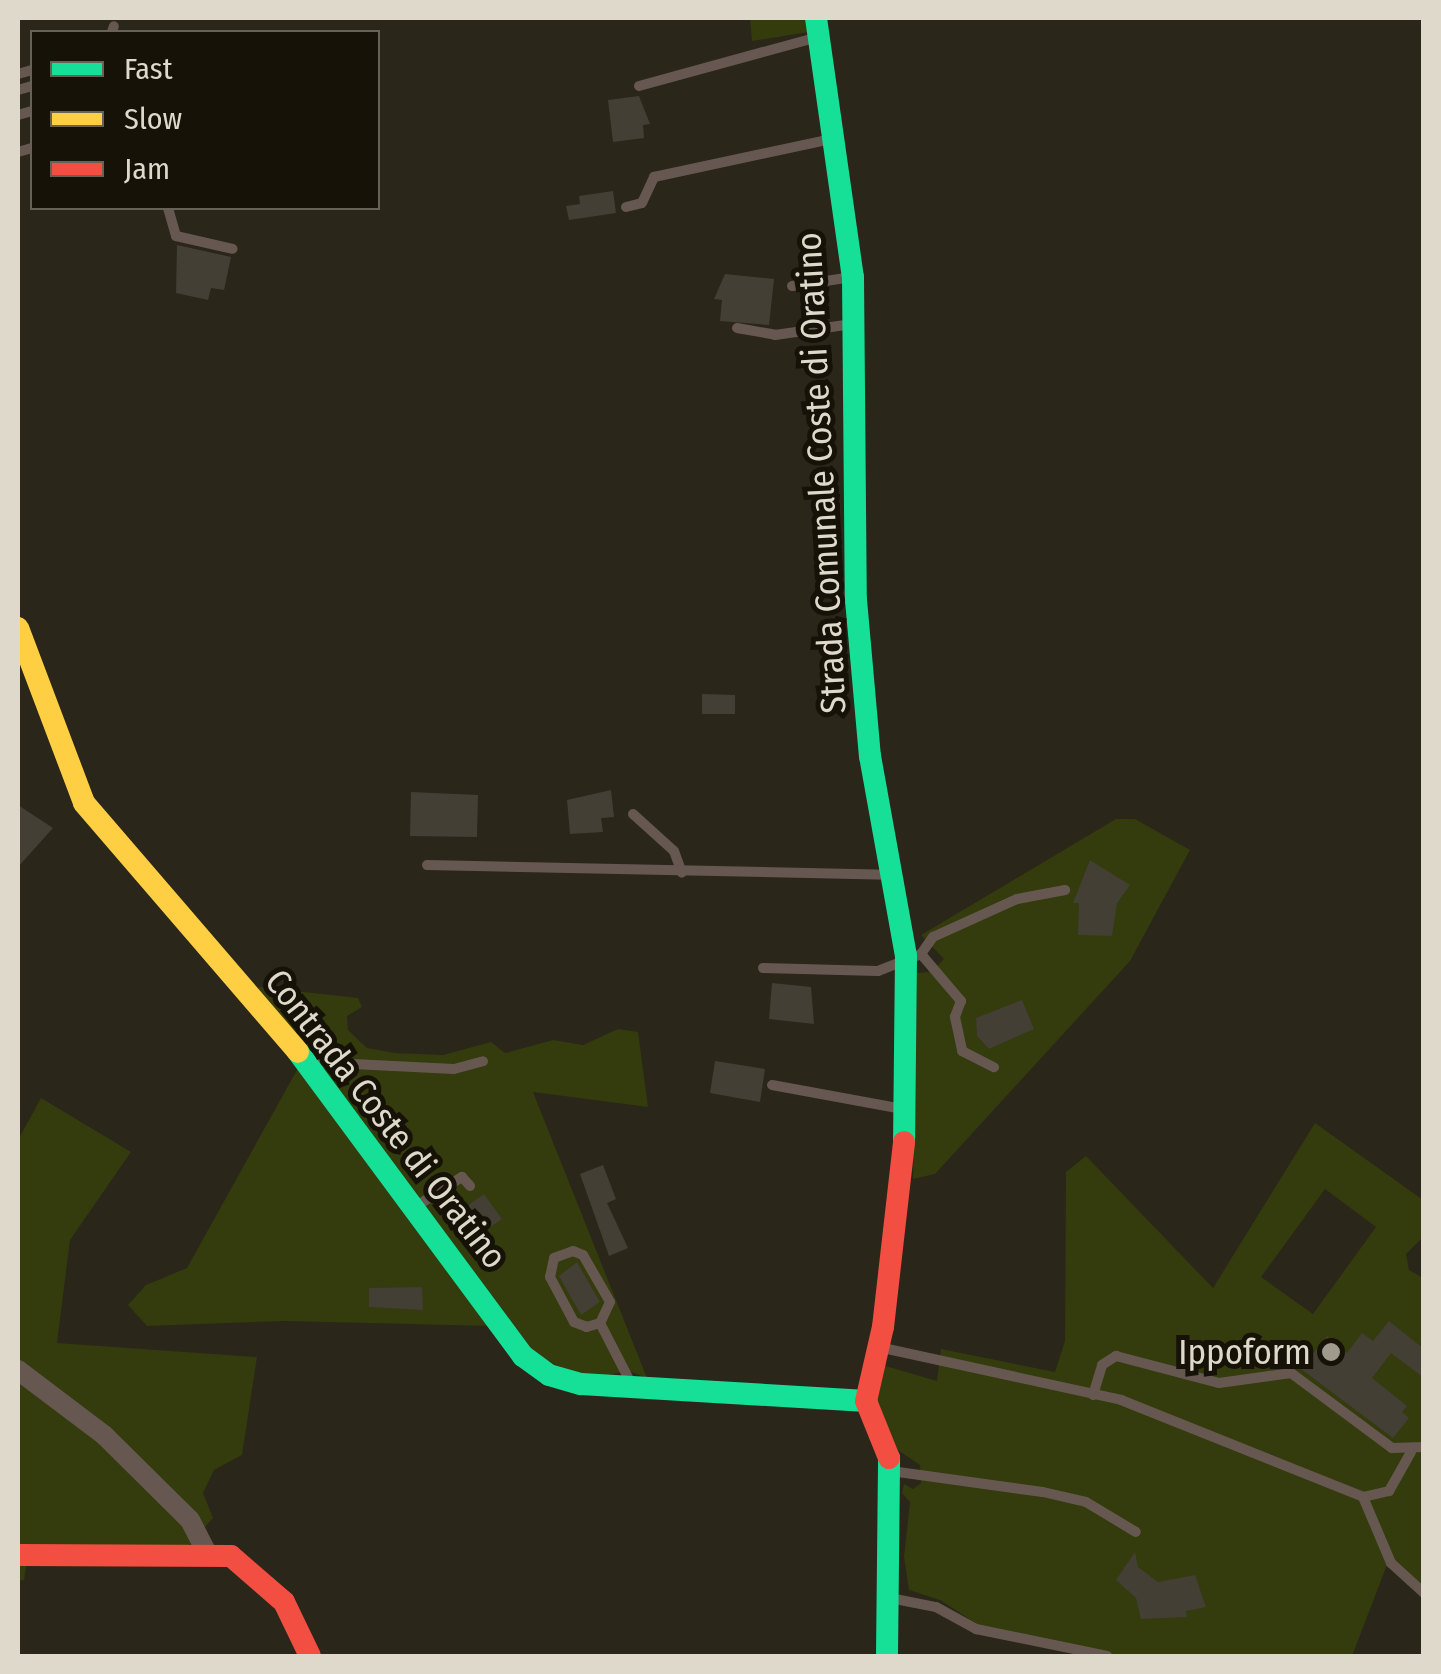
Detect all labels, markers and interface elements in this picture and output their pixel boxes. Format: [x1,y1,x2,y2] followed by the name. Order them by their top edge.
[30,30,380,210] legend
[124,51,172,87] text: Fast
[124,101,182,137] text: Slow
[124,151,170,187] text: Jam
[787,231,855,715] street label: Strada Comunale Coste di Oratino
[256,961,516,1277] street label: Contrada Coste di Oratino
[1178,1331,1311,1373] place label: Ippoform
[1320,1341,1342,1363] marker: Ippoform

